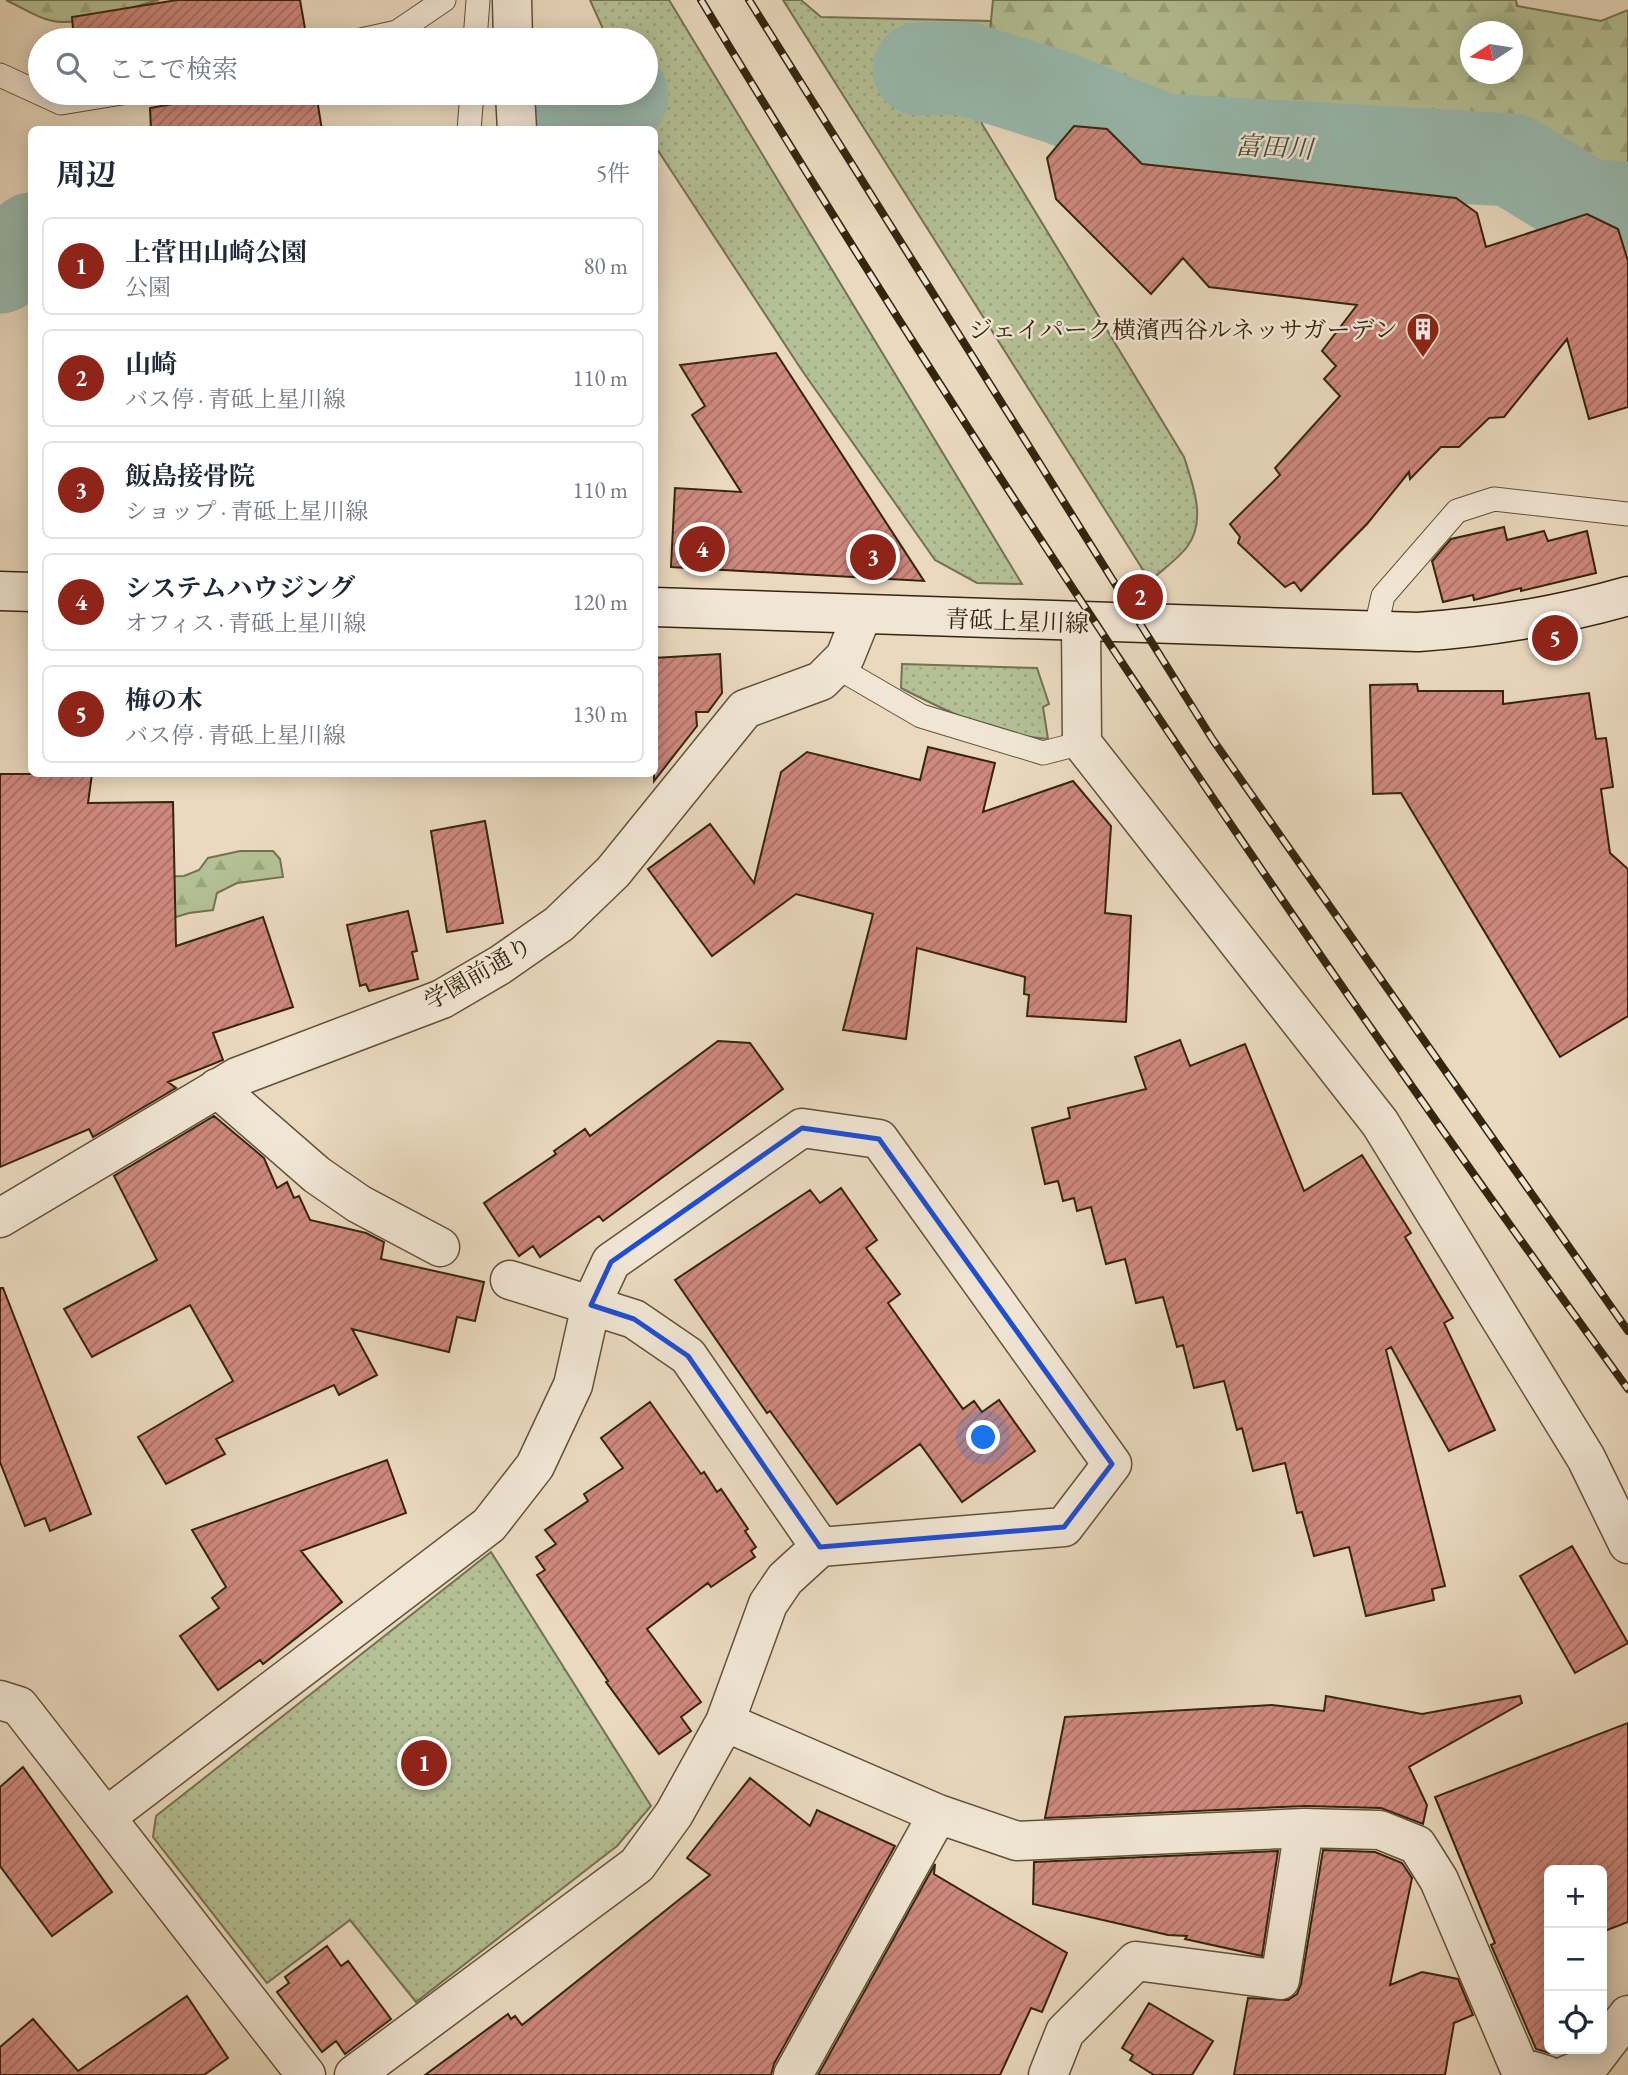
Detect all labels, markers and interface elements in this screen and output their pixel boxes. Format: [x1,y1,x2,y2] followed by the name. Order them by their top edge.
[1460,21,1523,84] north arrow
[28,28,658,105] search box
[52,48,90,86] icon: search
[108,52,238,86] text: ここで検索
[1234,128,1317,166] water label: 富田川
[56,155,116,194] text: 周辺
[596,158,630,188] text: 5件
[125,235,307,269] text: 上菅田山崎公園
[75,251,87,281] text: 1
[583,251,628,281] text: 80 m
[125,272,171,302] text: 公園
[1404,310,1442,359] building icon: ジェイパーク横濱西谷ルネッサガーデン
[969,314,1398,345] place label: ジェイパーク横濱西谷ルネッサガーデン
[125,347,177,381] text: 山崎
[75,363,87,393] text: 2
[572,363,628,393] text: 110 m
[125,384,346,414] text: バス停 · 青砥上星川線
[125,459,255,493] text: 飯島接骨院
[75,475,87,505] text: 3
[572,475,628,505] text: 110 m
[125,496,368,526] text: ショップ · 青砥上星川線
[679,523,725,575] pin: 4
[850,531,896,583] pin: 3
[125,571,355,605] text: システムハウジング
[1117,571,1163,623] pin: 2
[75,587,87,617] text: 4
[572,587,628,617] text: 120 m
[945,603,1089,639] street label: 青砥上星川線
[125,608,366,638] text: オフィス · 青砥上星川線
[1532,612,1578,664] pin: 5
[125,683,203,717] text: 梅の木
[75,699,87,729] text: 5
[572,699,628,729] text: 130 m
[125,720,346,750] text: バス停 · 青砥上星川線
[418,930,538,1016] street label: 学園前通り
[966,1420,1000,1454] your location
[401,1737,447,1789] pin: 1
[1544,1865,1607,2054] map controls
[1544,1865,1607,1928] button: +
[1544,1928,1607,1991] button: −
[1544,1991,1607,2054] button: locate

